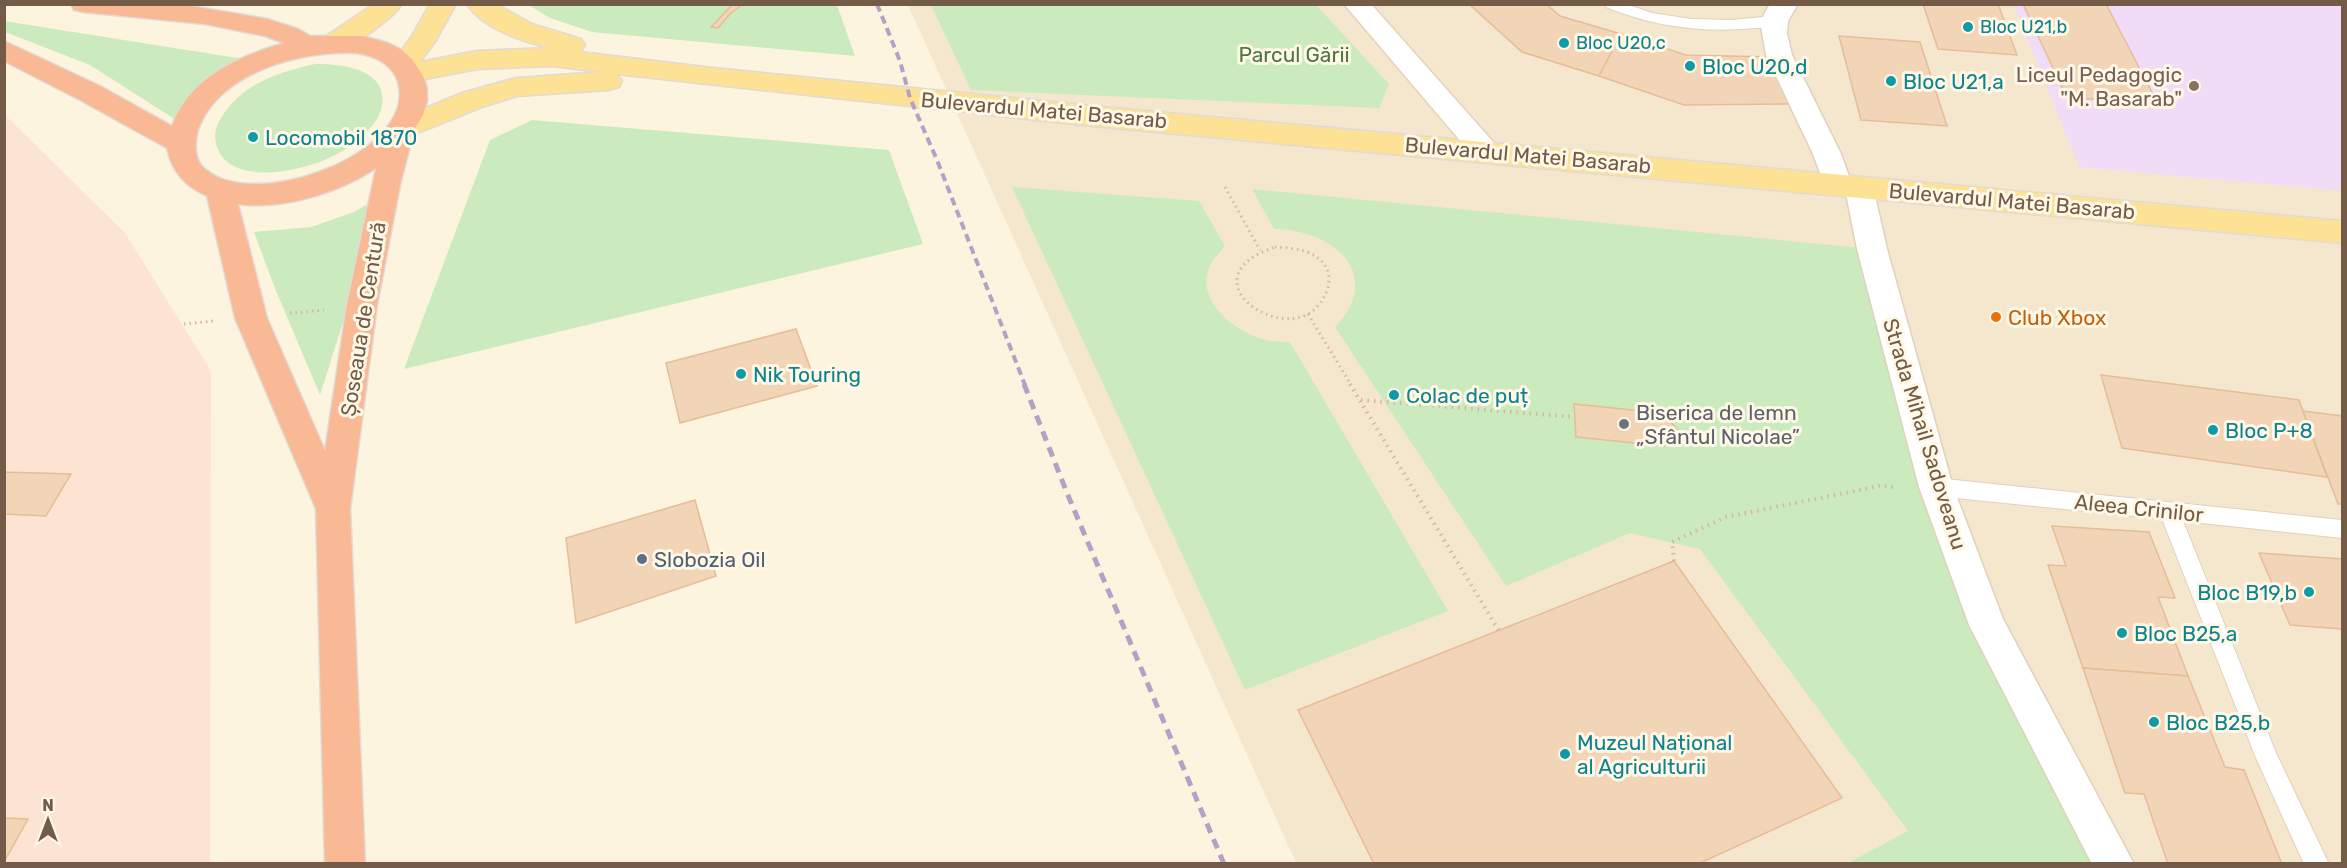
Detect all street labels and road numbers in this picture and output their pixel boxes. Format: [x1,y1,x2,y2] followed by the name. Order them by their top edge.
[920,87,1168,133] street label: Bulevardul Matei Basarab
[1404,132,1652,178] street label: Bulevardul Matei Basarab
[1888,178,2136,224] street label: Bulevardul Matei Basarab
[335,220,391,418] street label: Șoseaua de Centură
[1878,316,1972,552] street label: Strada Mihail Sadoveanu
[2073,489,2205,527] street label: Aleea Crinilor

